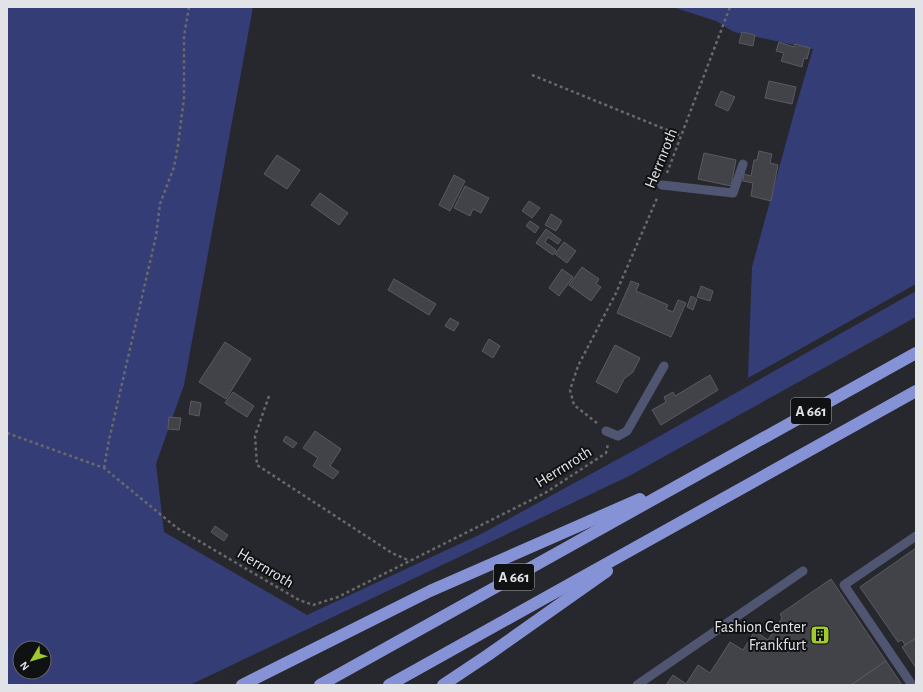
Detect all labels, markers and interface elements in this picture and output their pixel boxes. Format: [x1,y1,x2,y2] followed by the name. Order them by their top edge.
[642,126,680,191] street label: Herrnroth
[791,398,831,424] road number: A 661
[533,443,594,490] street label: Herrnroth
[234,545,297,591] street label: Herrnroth
[494,564,534,590] road number: A 661
[714,619,807,653] place label: Fashion Center Frankfurt
[809,624,831,646] building icon: Fashion Center Frankfurt
[12,640,52,680] north arrow
[18,659,31,672] text: N

